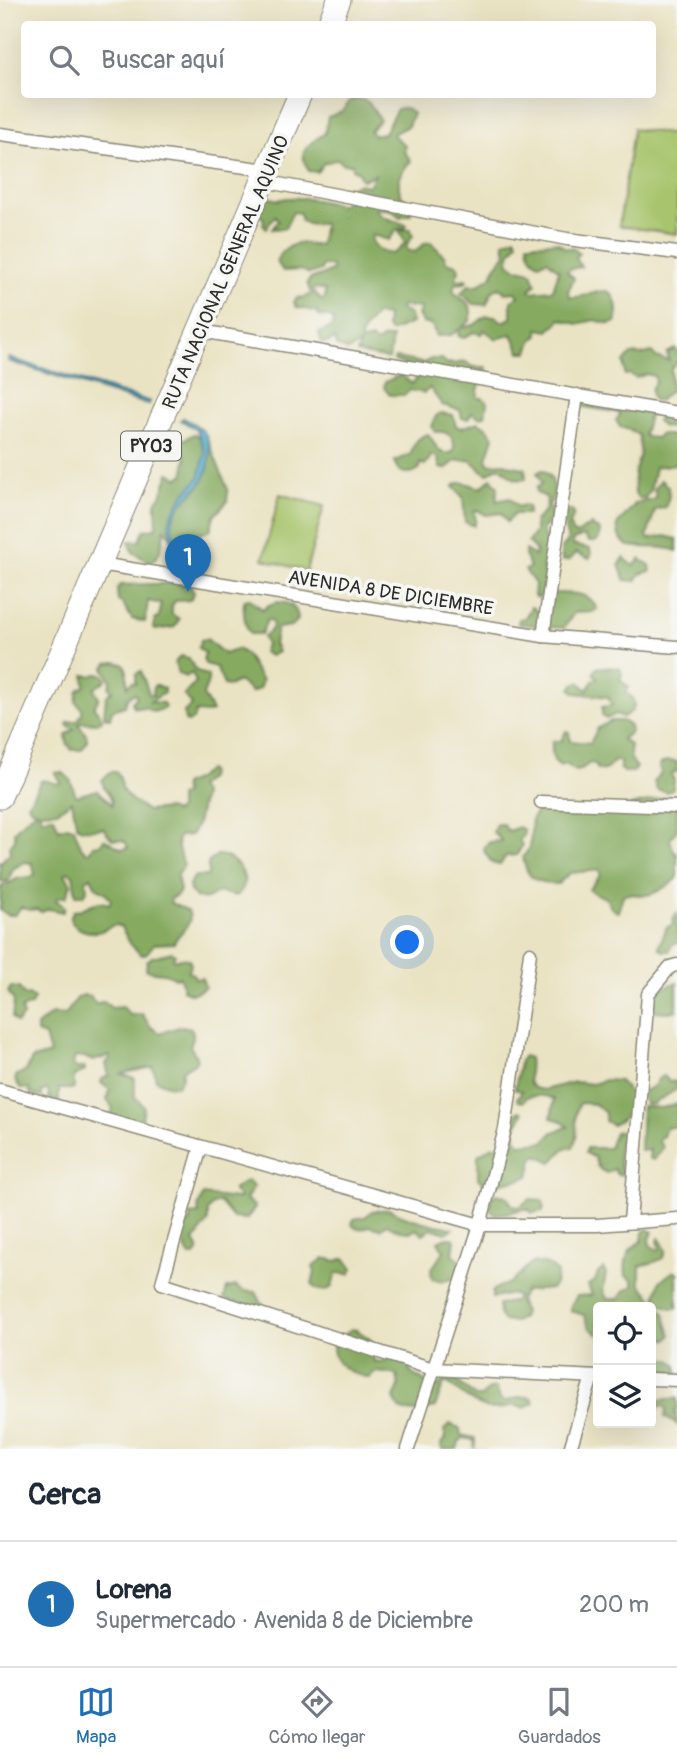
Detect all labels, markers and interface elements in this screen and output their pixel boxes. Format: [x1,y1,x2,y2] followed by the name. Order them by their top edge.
[21,21,656,98] search box
[45,41,83,79] icon: search
[101,44,225,76] text: Buscar aquí
[157,132,295,413] street label: RUTA NACIONAL GENERAL AQUINO
[121,432,181,461] road number: PY03
[165,534,211,592] pin: 1
[287,565,495,621] street label: AVENIDA 8 DE DICIEMBRE
[390,925,424,959] your location
[593,1302,656,1428] map controls
[593,1302,656,1365] button: locate
[593,1365,656,1428] button: layers
[28,1476,101,1513] text: Cerca
[95,1574,172,1606] text: Lorena
[47,1590,56,1619] text: 1
[579,1590,649,1619] text: 200 m
[95,1606,473,1635] text: Supermercado · Avenida 8 de Diciembre
[76,1683,116,1749] tab: Mapa
[269,1683,366,1749] tab: Cómo llegar
[518,1683,601,1749] tab: Guardados

